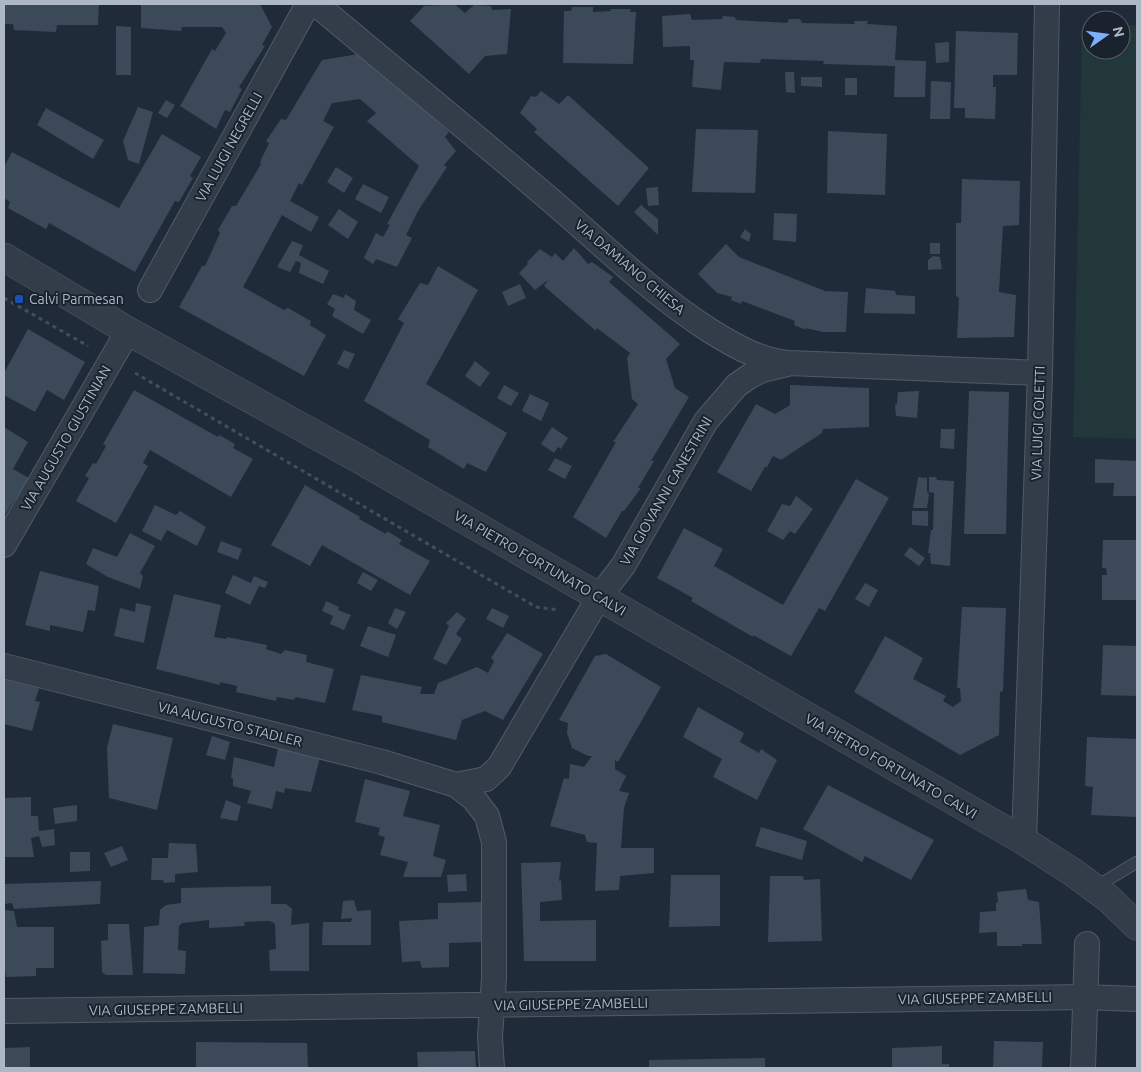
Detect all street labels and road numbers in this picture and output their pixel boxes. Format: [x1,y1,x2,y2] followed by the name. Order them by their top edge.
[192,90,266,204] street label: VIA LUIGI NEGRELLI
[572,216,688,318] street label: VIA DAMIANO CHIESA
[18,363,114,513] street label: VIA AUGUSTO GIUSTINIAN
[1028,365,1048,481] street label: VIA LUIGI COLETTI
[617,414,715,568] street label: VIA GIOVANNI CANESTRINI
[451,507,629,619] street label: VIA PIETRO FORTUNATO CALVI
[156,698,304,750] street label: VIA AUGUSTO STADLER
[802,710,980,822] street label: VIA PIETRO FORTUNATO CALVI
[898,989,1052,1007] street label: VIA GIUSEPPE ZAMBELLI
[494,995,648,1013] street label: VIA GIUSEPPE ZAMBELLI
[89,1000,243,1018] street label: VIA GIUSEPPE ZAMBELLI

